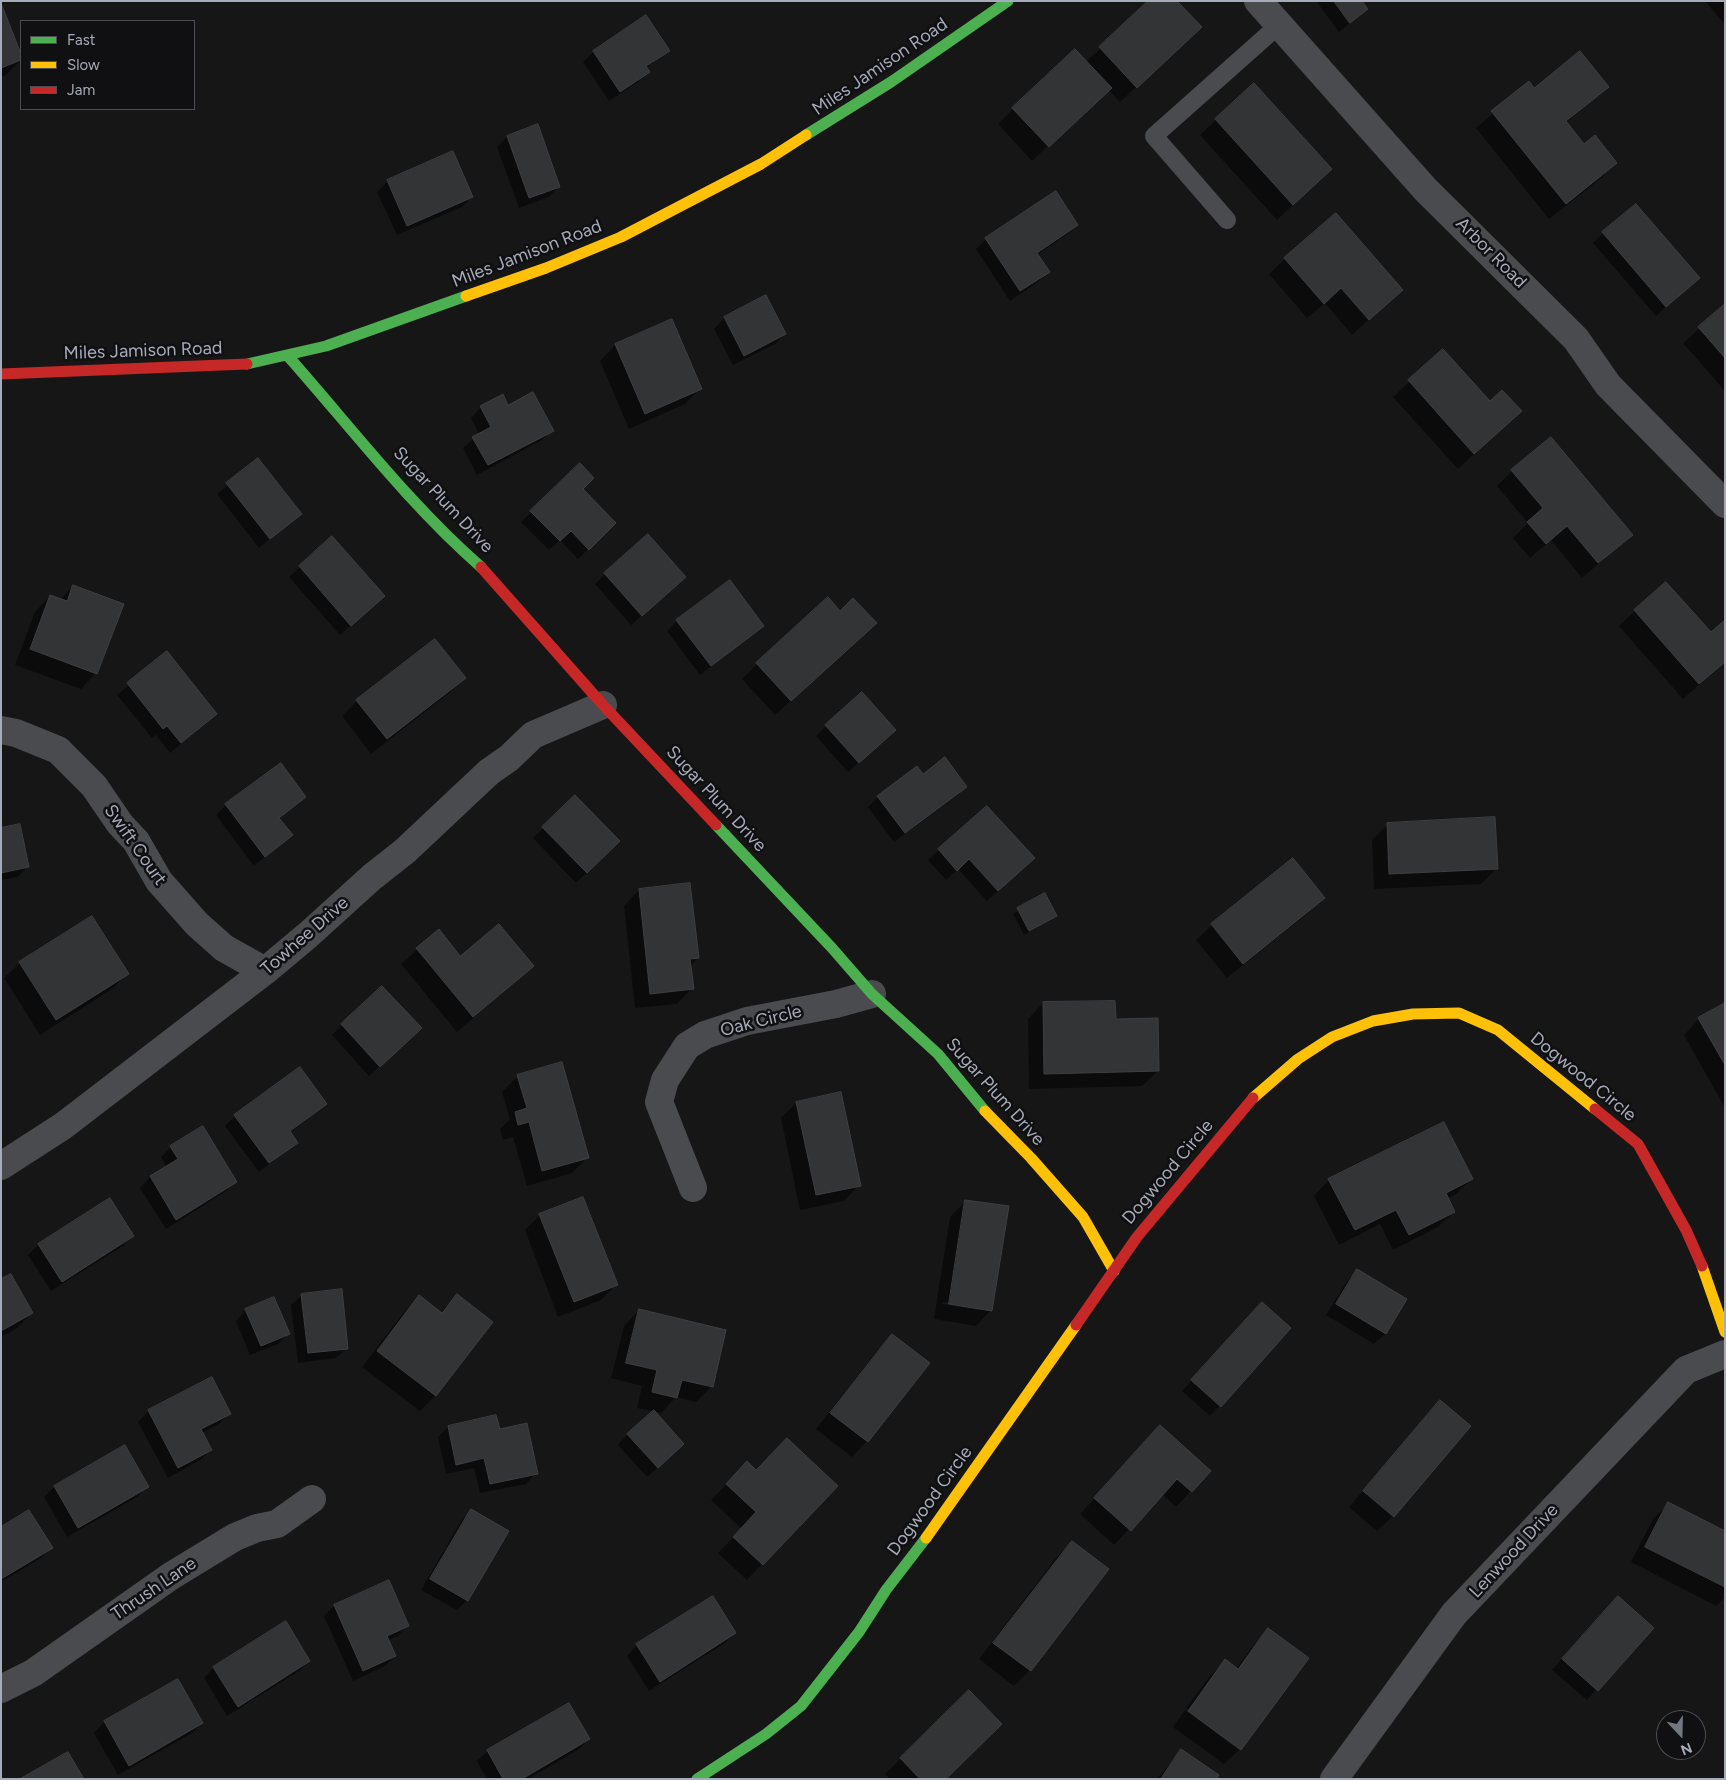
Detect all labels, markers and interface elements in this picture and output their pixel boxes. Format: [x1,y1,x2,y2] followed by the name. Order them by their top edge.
[808,14,952,120] street label: Miles Jamison Road
[20,20,195,110] legend
[67,31,95,49] text: Fast
[67,56,100,74] text: Slow
[67,81,95,99] text: Jam
[1451,213,1531,293] street label: Arbor Road
[449,215,605,293] street label: Miles Jamison Road
[63,337,223,365] street label: Miles Jamison Road
[388,442,498,558] street label: Sugar Plum Drive
[661,741,771,857] street label: Sugar Plum Drive
[99,800,171,890] street label: Swift Court
[257,892,353,980] street label: Towhee Drive
[718,1000,804,1042] street label: Oak Circle
[1526,1028,1640,1126] street label: Dogwood Circle
[941,1034,1049,1150] street label: Sugar Plum Drive
[1118,1115,1218,1229] street label: Dogwood Circle
[883,1442,977,1560] street label: Dogwood Circle
[1465,1500,1563,1602] street label: Lenwood Drive
[108,1553,200,1625] street label: Thrush Lane
[1656,1710,1706,1760] north arrow
[1678,1739,1694,1758] text: N

